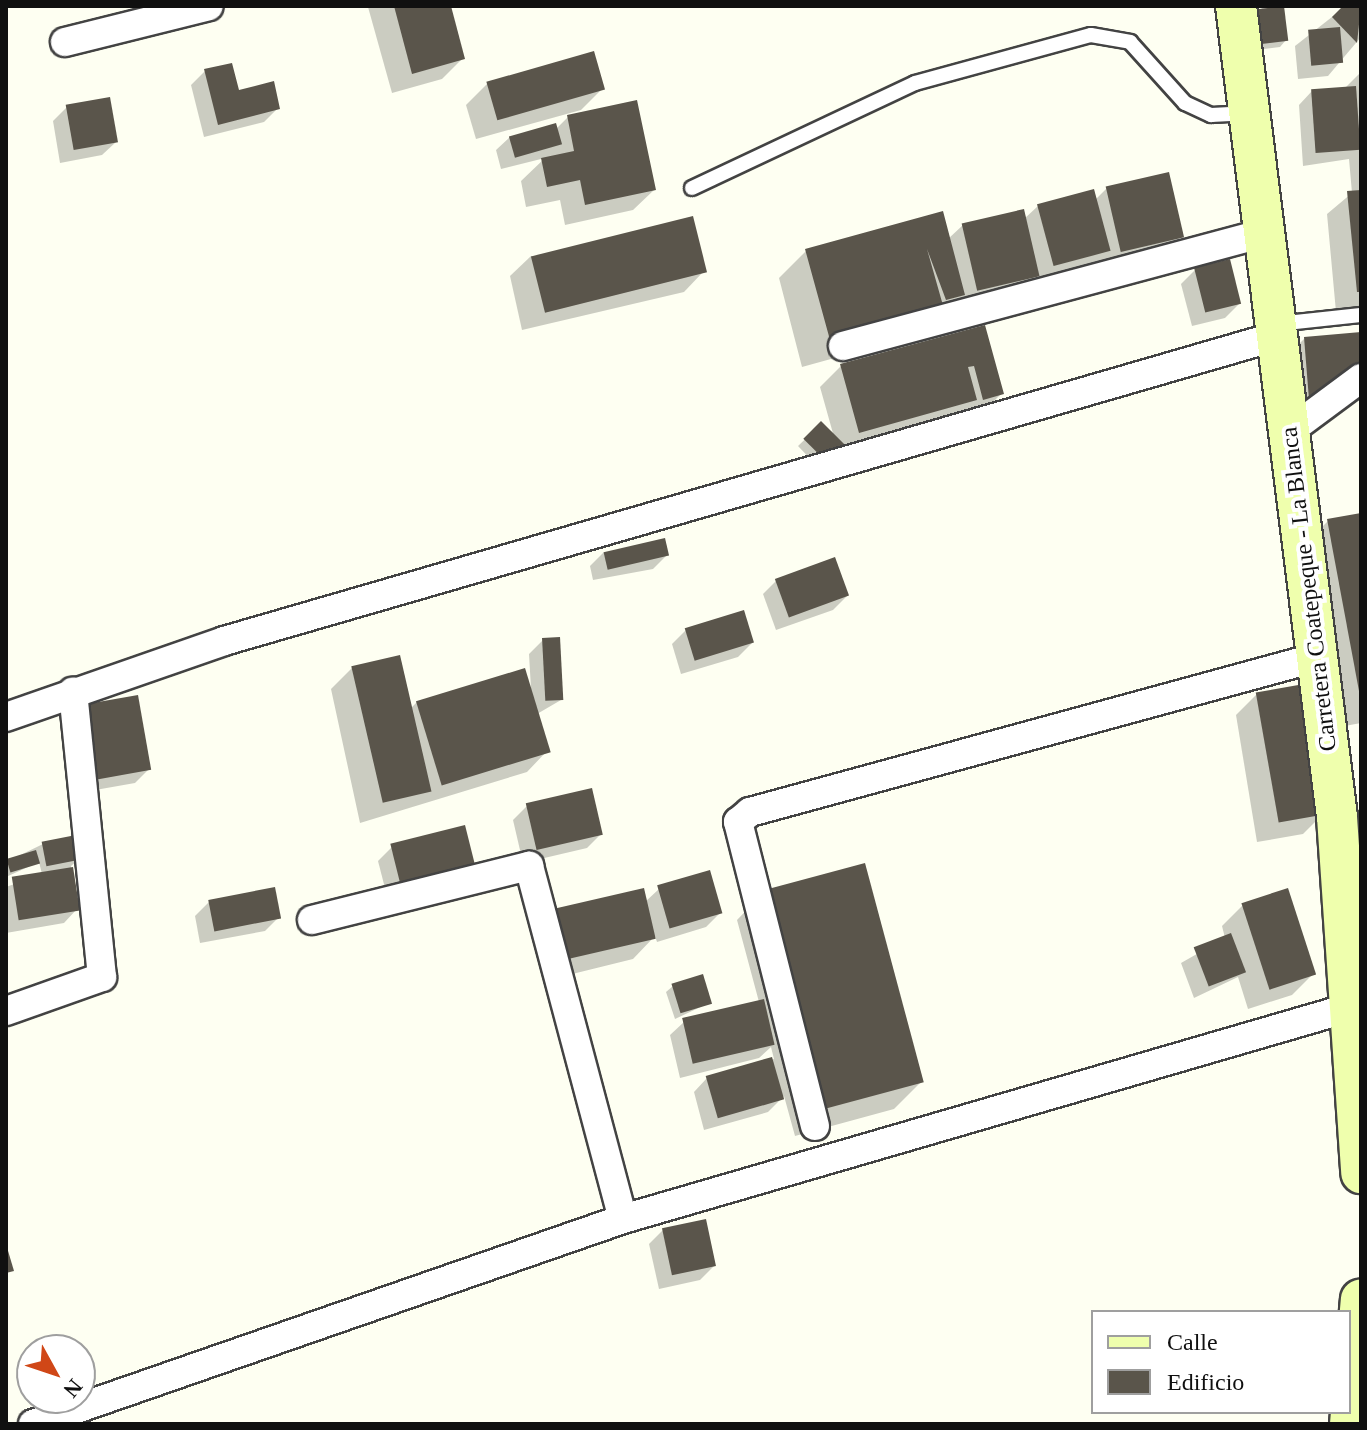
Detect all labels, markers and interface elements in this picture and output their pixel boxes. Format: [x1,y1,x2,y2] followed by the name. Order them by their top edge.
[1275,425,1343,753] street label: Carretera Coatepeque - La Blanca
[1091,1310,1351,1414] legend
[1167,1329,1218,1355] text: Calle
[16,1334,96,1414] north arrow
[1167,1369,1244,1395] text: Edificio
[59,1374,88,1403] text: N

